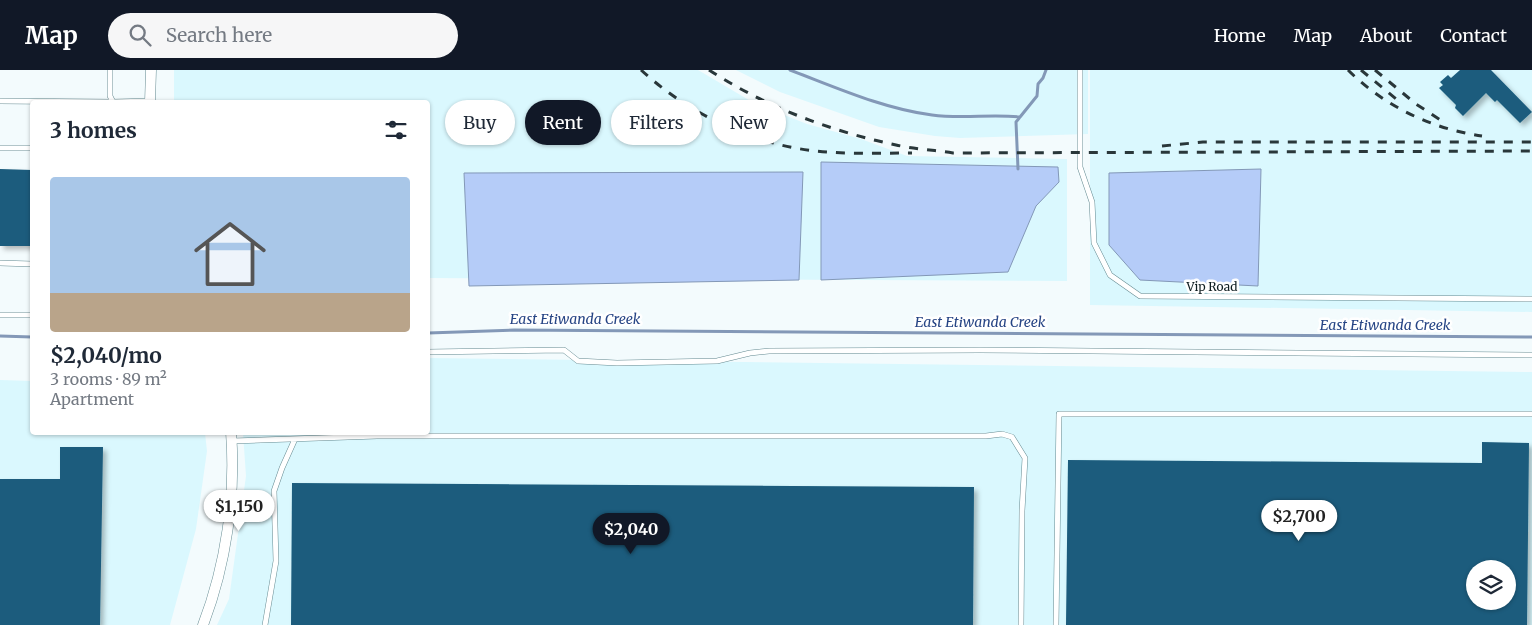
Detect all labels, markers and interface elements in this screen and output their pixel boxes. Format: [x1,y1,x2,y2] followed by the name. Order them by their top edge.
[108,13,458,58] search box
[25,20,78,51] text: Map
[126,21,154,49] icon: search
[166,23,272,47] text: Search here
[1214,24,1266,47] text: Home
[1294,24,1332,47] text: Map
[1360,24,1412,47] text: About
[1440,24,1507,47] text: Contact
[445,100,515,145] chip: Buy
[525,100,601,145] chip: Rent
[611,100,702,145] chip: Filters
[712,100,786,145] chip: New
[382,116,410,144] icon: filters
[50,117,137,144] text: 3 homes
[185,209,275,299] icon: home
[1186,279,1237,294] street label: Vip Road
[510,310,641,328] water label: East Etiwanda Creek
[915,313,1046,331] water label: East Etiwanda Creek
[1320,316,1451,334] water label: East Etiwanda Creek
[50,342,162,369] text: $2,040/mo
[50,369,167,389] text: 3 rooms · 89 m²
[50,389,134,409] text: Apartment
[198,490,280,532] pin: $1,150
[215,496,263,516] text: $1,150
[1258,500,1340,542] pin: $2,700
[1272,506,1326,526] text: $2,700
[590,512,672,555] pin: $2,040
[604,519,658,539] text: $2,040
[1466,560,1516,610] map controls
[1466,560,1516,610] button: layers

